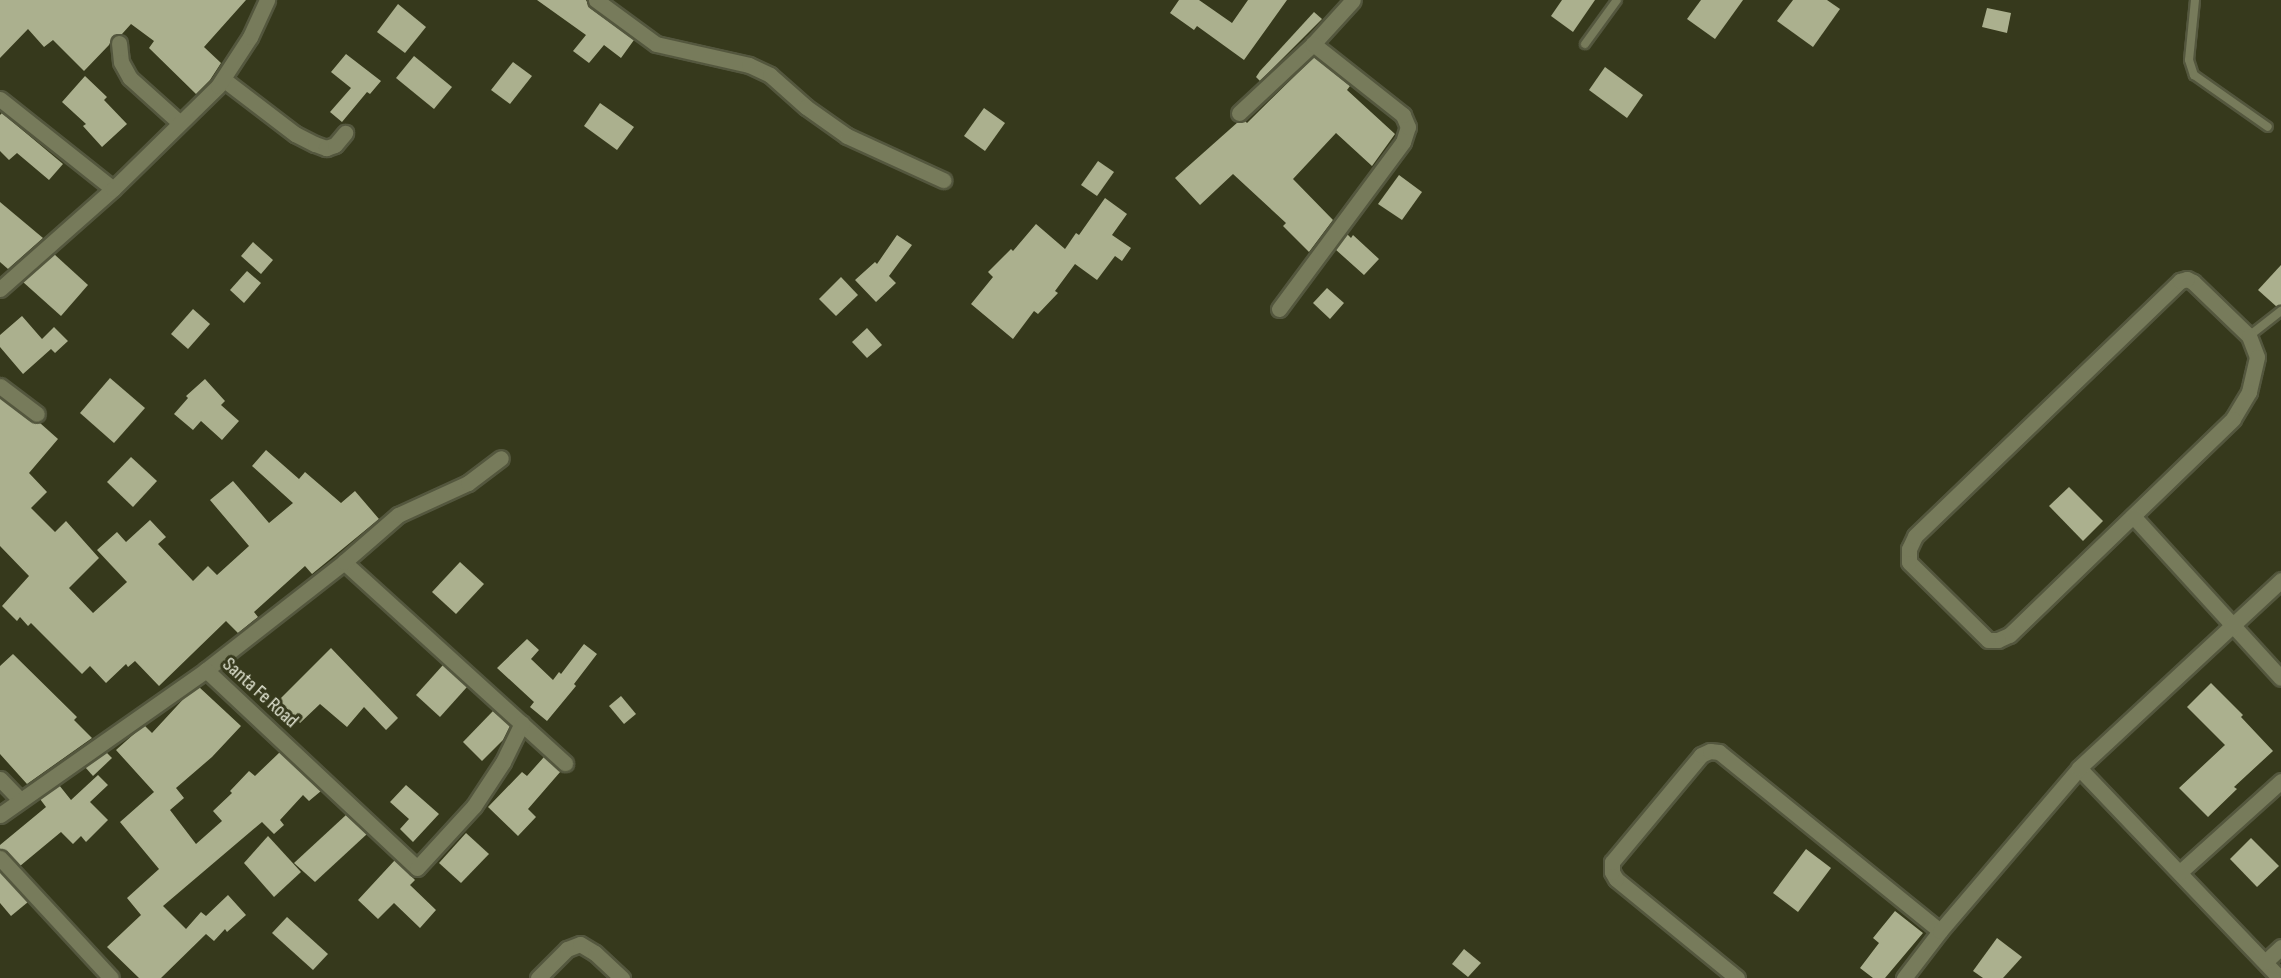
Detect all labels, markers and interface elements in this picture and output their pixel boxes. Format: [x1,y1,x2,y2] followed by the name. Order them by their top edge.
[217,653,303,733] street label: Santa Fe Road

